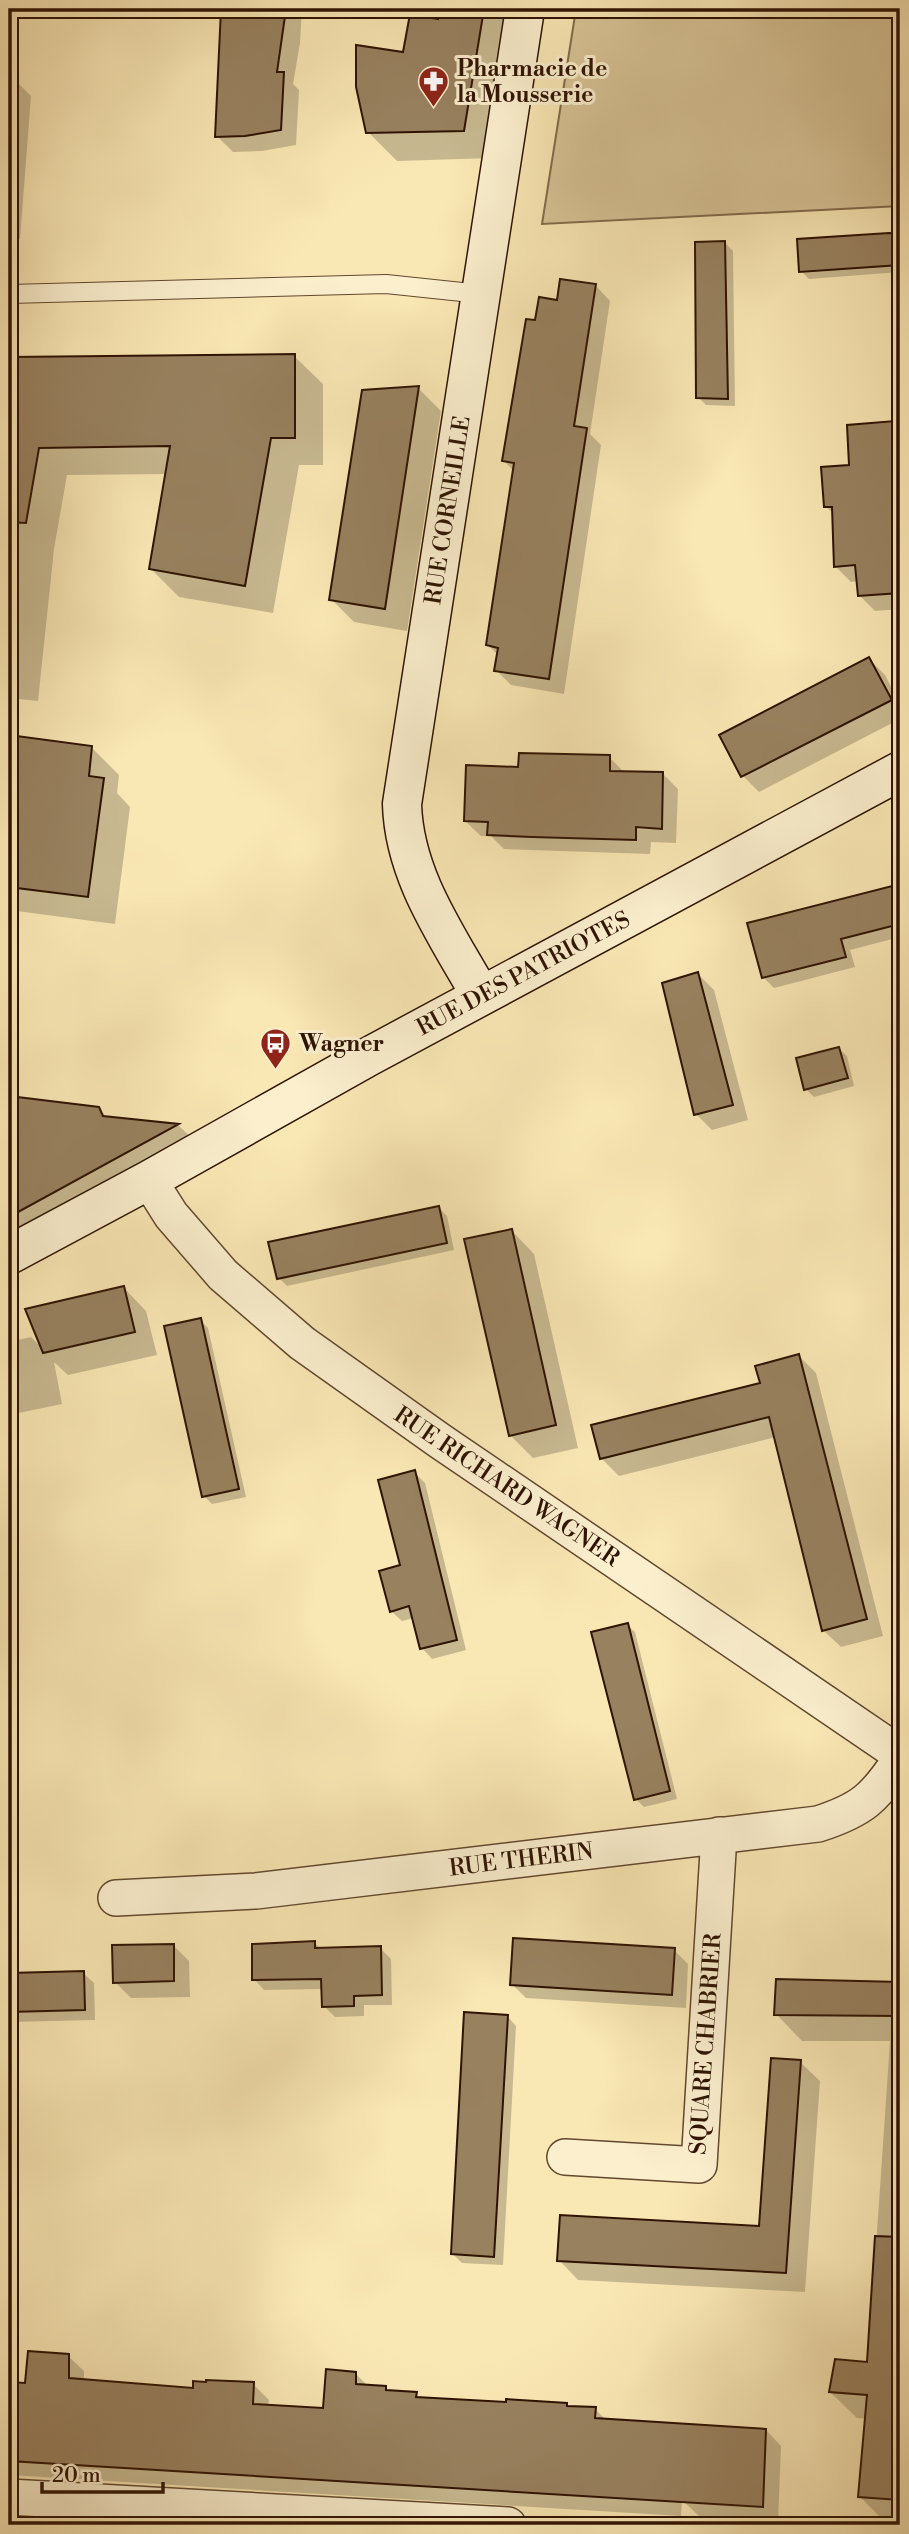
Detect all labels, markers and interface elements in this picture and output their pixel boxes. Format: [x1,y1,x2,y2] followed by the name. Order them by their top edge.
[457,55,607,109] place label: Pharmacie de la Mousserie
[417,64,451,108] pharmacy icon: Pharmacie de la Mousserie
[419,414,477,607] street label: RUE CORNEILLE
[412,906,635,1042] street label: RUE DES PATRIOTES
[259,1026,293,1070] bus stop icon: Wagner
[298,1030,384,1058] place label: Wagner
[389,1401,625,1573] street label: RUE RICHARD WAGNER
[447,1837,595,1883] street label: RUE THERIN
[684,1931,728,2156] street label: SQUARE CHABRIER
[42,2450,163,2494] scale bar
[52,2463,101,2489] text: 20 m

